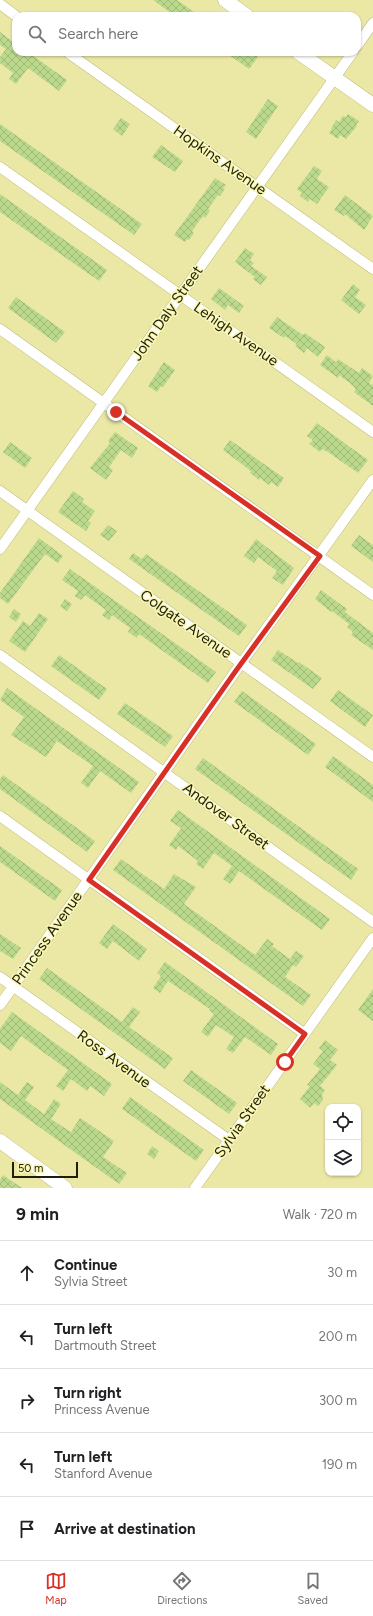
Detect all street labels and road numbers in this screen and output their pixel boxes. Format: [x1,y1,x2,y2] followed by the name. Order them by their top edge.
[170,121,270,199] street label: Hopkins Avenue
[128,262,207,364] street label: John Daly Street
[190,298,282,370] street label: Lehigh Avenue
[137,586,235,662] street label: Colgate Avenue
[179,779,273,854] street label: Andover Street
[8,888,86,988] street label: Princess Avenue
[74,1026,154,1092] street label: Ross Avenue
[210,1081,274,1161] street label: Sylvia Street

